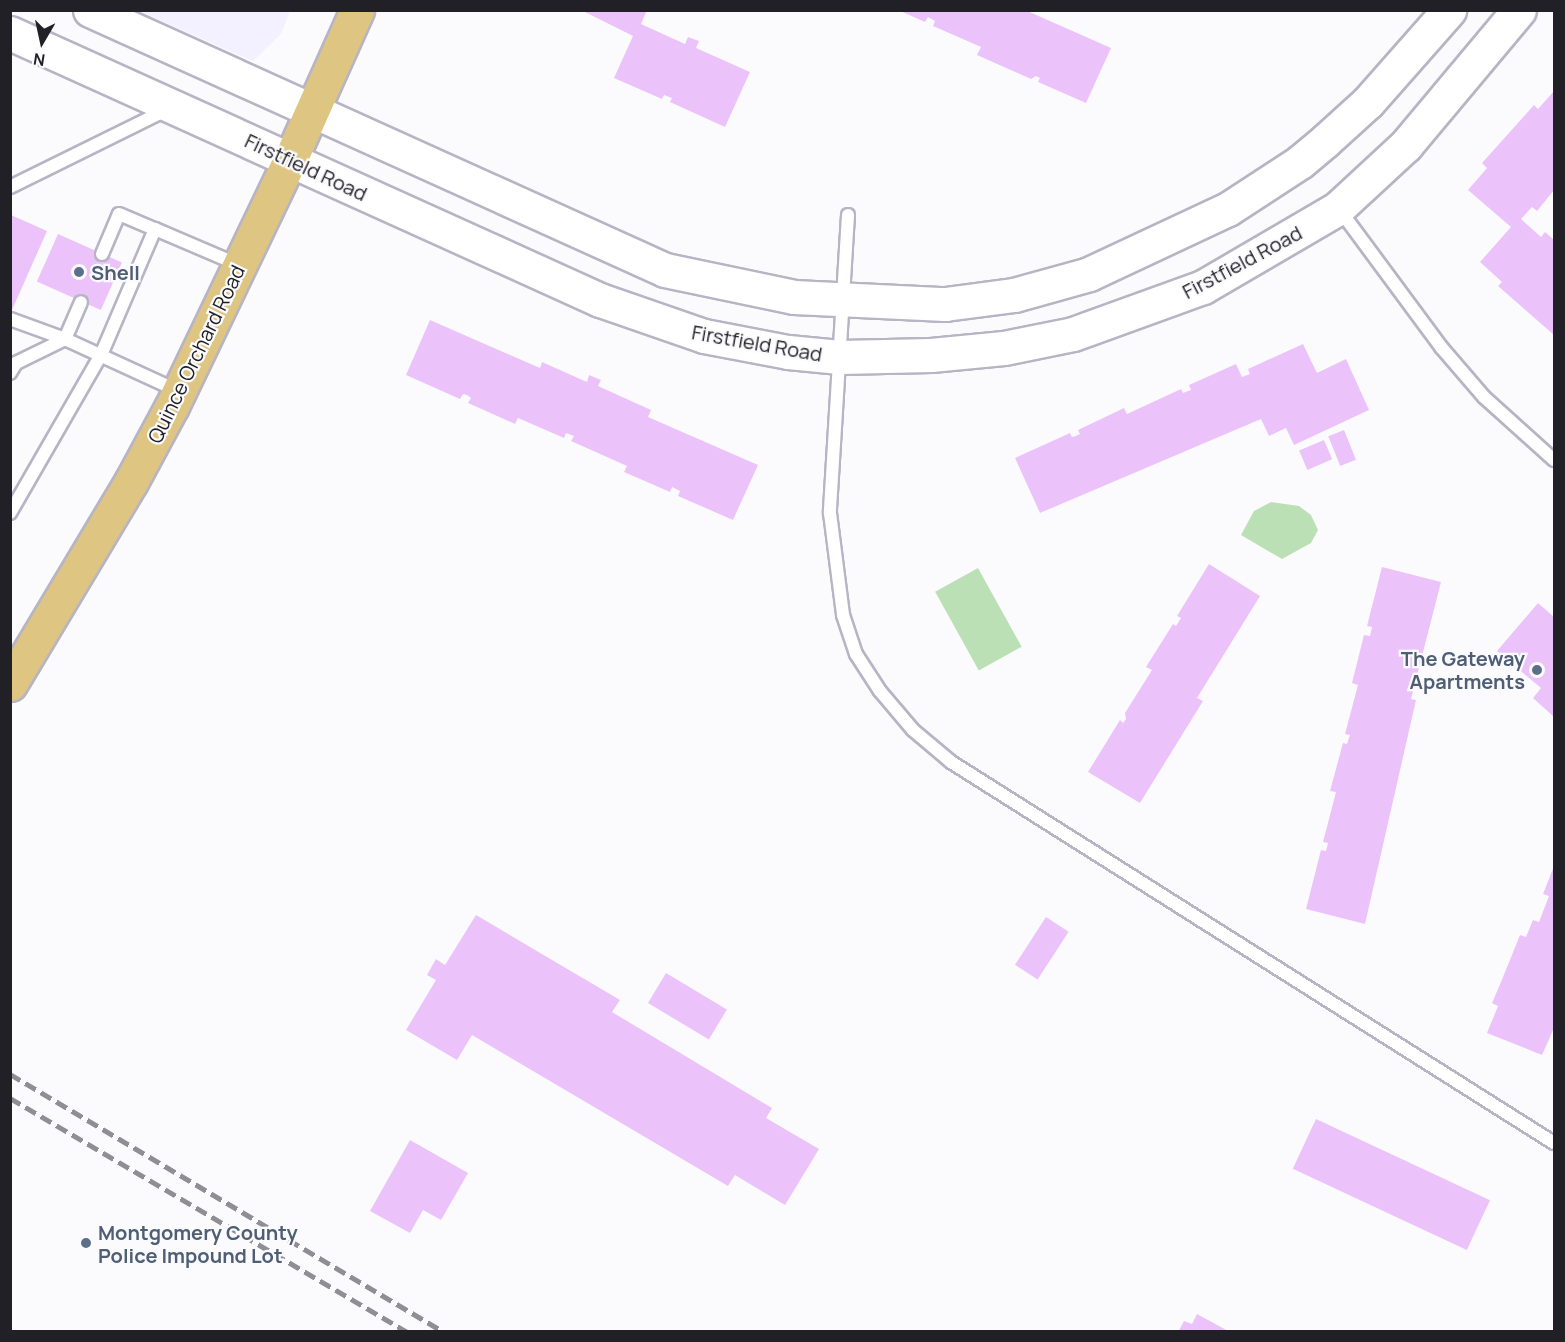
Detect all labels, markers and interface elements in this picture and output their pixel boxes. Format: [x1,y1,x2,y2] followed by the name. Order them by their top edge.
[12,12,72,72] north arrow
[32,48,47,72] text: N
[241,128,371,206] street label: Firstfield Road
[1178,220,1306,304] street label: Firstfield Road
[91,260,140,284] place label: Shell
[142,261,250,447] street label: Quince Orchard Road
[72,265,86,279] marker: Shell
[690,320,824,366] street label: Firstfield Road
[1401,646,1525,693] place label: The Gateway Apartments
[1530,663,1544,677] marker: The Gateway Apartments
[98,1220,298,1267] place label: Montgomery County Police Impound Lot
[79,1236,93,1250] marker: Montgomery County Police Impound Lot

